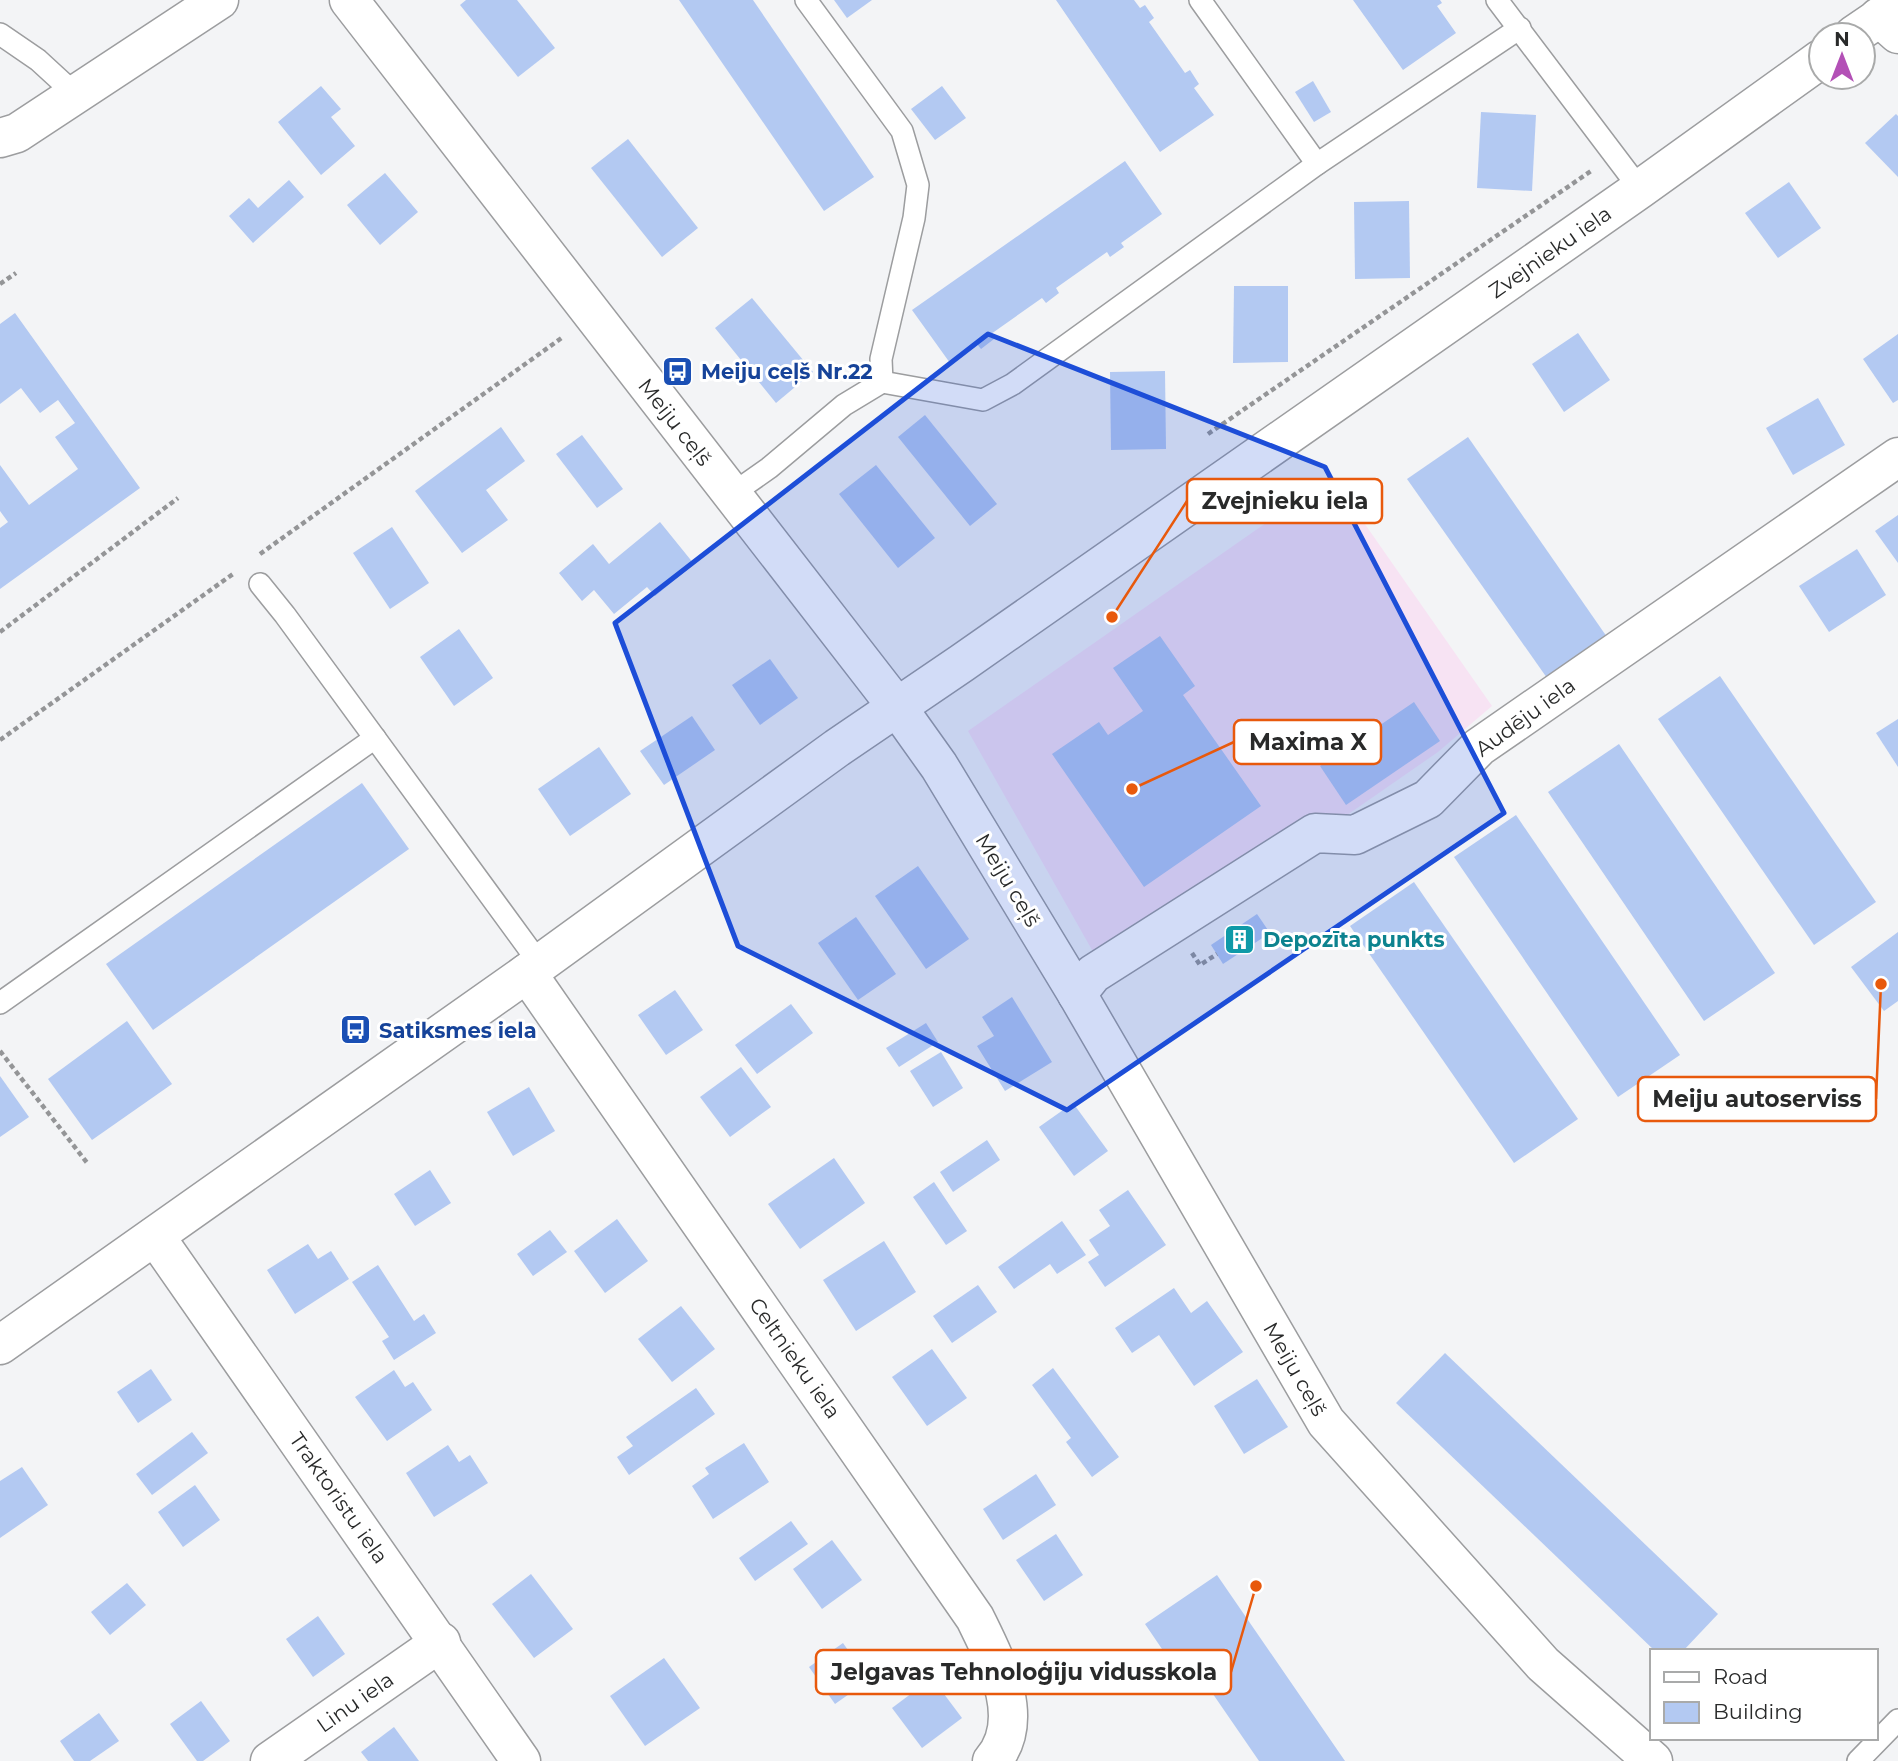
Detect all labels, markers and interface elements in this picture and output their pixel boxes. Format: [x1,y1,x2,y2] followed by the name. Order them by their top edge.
[1807,21,1877,91] north arrow
[1834,28,1850,51] text: N
[1484,201,1616,303] street label: Zvejnieku iela
[661,354,695,388] bus stop icon: Meiju ceļš Nr.22
[701,359,873,385] place label: Meiju ceļš Nr.22
[632,373,717,471] street label: Meiju ceļš
[1187,479,1382,523] callout: Zvejnieku iela
[1201,487,1369,515] text: Zvejnieku iela
[1470,672,1580,762] street label: Audēju iela
[1234,720,1381,764] callout: Maxima X
[1249,728,1368,756] text: Maxima X
[970,829,1045,932] street label: Meiju ceļš
[1223,922,1257,956] building icon: Depozīta punkts
[1263,927,1445,952] place label: Depozīta punkts
[339,1013,373,1047] bus stop icon: Satiksmes iela
[379,1018,537,1043] place label: Satiksmes iela
[1638,1077,1876,1121] callout: Meiju autoserviss
[1652,1085,1862,1113] text: Meiju autoserviss
[744,1293,846,1423] street label: Celtnieku iela
[1257,1318,1332,1421] street label: Meiju ceļš
[285,1428,393,1568] street label: Traktoristu iela
[1650,1649,1877,1740] legend
[816,1650,1231,1694] callout: Jelgavas Tehnoloģiju vidusskola
[830,1658,1217,1686] text: Jelgavas Tehnoloģiju vidusskola
[1713,1664,1768,1689] text: Road
[312,1666,398,1738] street label: Linu iela
[1713,1699,1803,1724] text: Building

